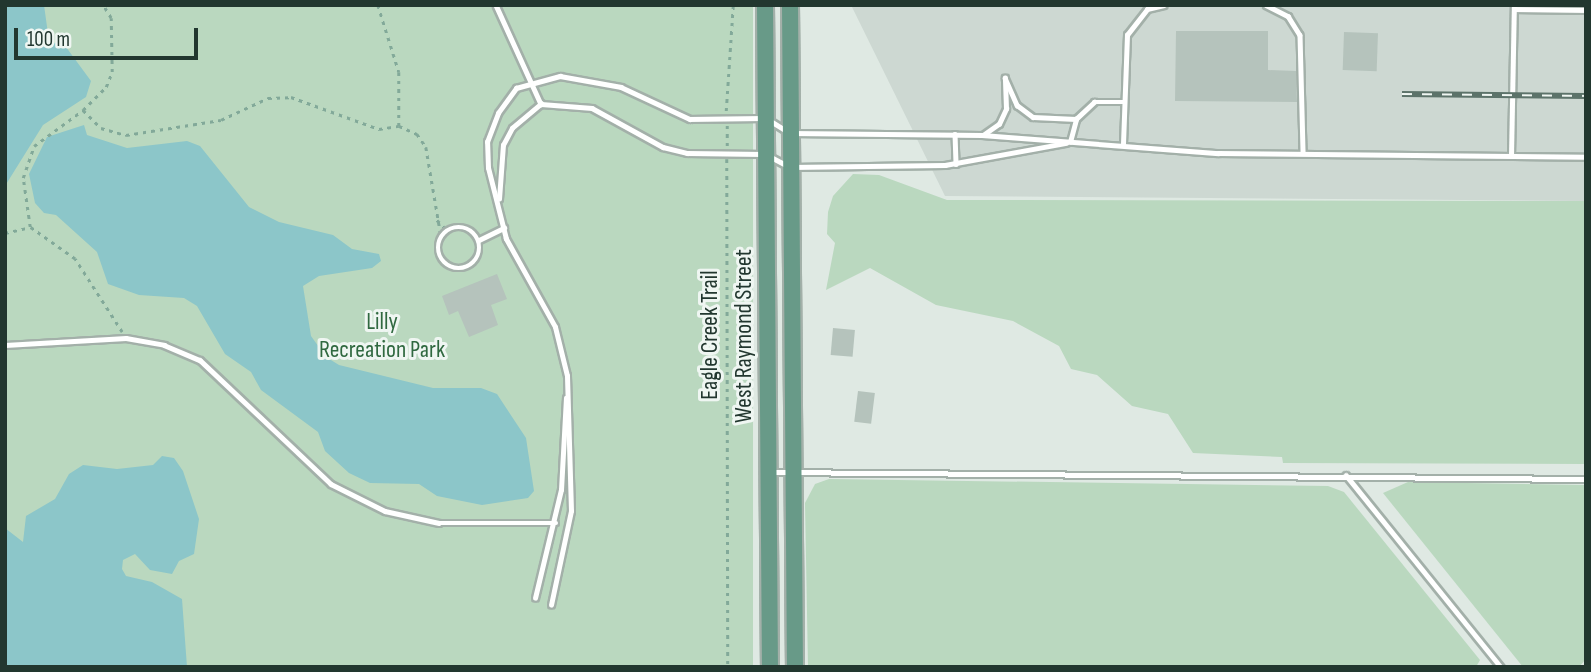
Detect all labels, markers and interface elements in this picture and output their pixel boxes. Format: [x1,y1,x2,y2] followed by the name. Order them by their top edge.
[18,14,201,58] scale bar
[27,27,70,52] text: 100 m
[730,249,758,423] street label: West Raymond Street
[696,270,724,400] street label: Eagle Creek Trail
[319,308,445,364] park label: Lilly Recreation Park

